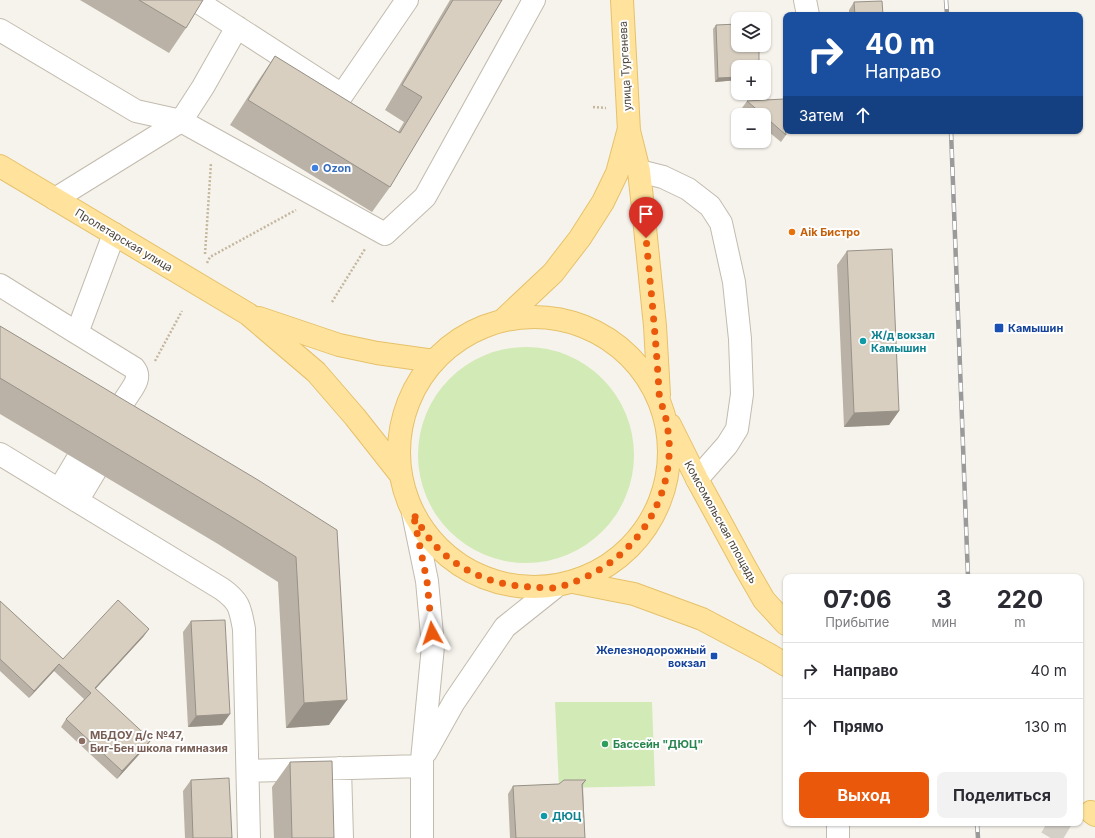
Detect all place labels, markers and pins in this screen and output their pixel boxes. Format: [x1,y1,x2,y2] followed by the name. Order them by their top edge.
[323,161,351,175] place label: Ozon
[310,163,320,173] marker: Ozon
[629,197,663,238] pin
[800,225,860,239] place label: Aik Бистро
[787,227,797,237] marker: Aik Бистро
[1008,321,1063,335] place label: Камышин
[993,322,1005,334] marker: Камышин
[871,328,935,355] place label: Ж/д вокзал Камышин
[858,336,868,346] marker: Ж/д вокзал Камышин
[596,643,706,670] place label: Железнодорожный вокзал
[709,651,719,661] marker: Железнодорожный вокзал
[90,728,228,755] place label: МБДОУ д/с №47, Биг-Бен школа гимназия
[77,736,87,746] marker: МБДОУ д/с №47, Биг-Бен школа гимназия
[613,737,703,751] place label: Бассейн "ДЮЦ"
[600,739,610,749] marker: Бассейн "ДЮЦ"
[552,809,582,823] place label: ДЮЦ
[539,811,549,821] marker: ДЮЦ

